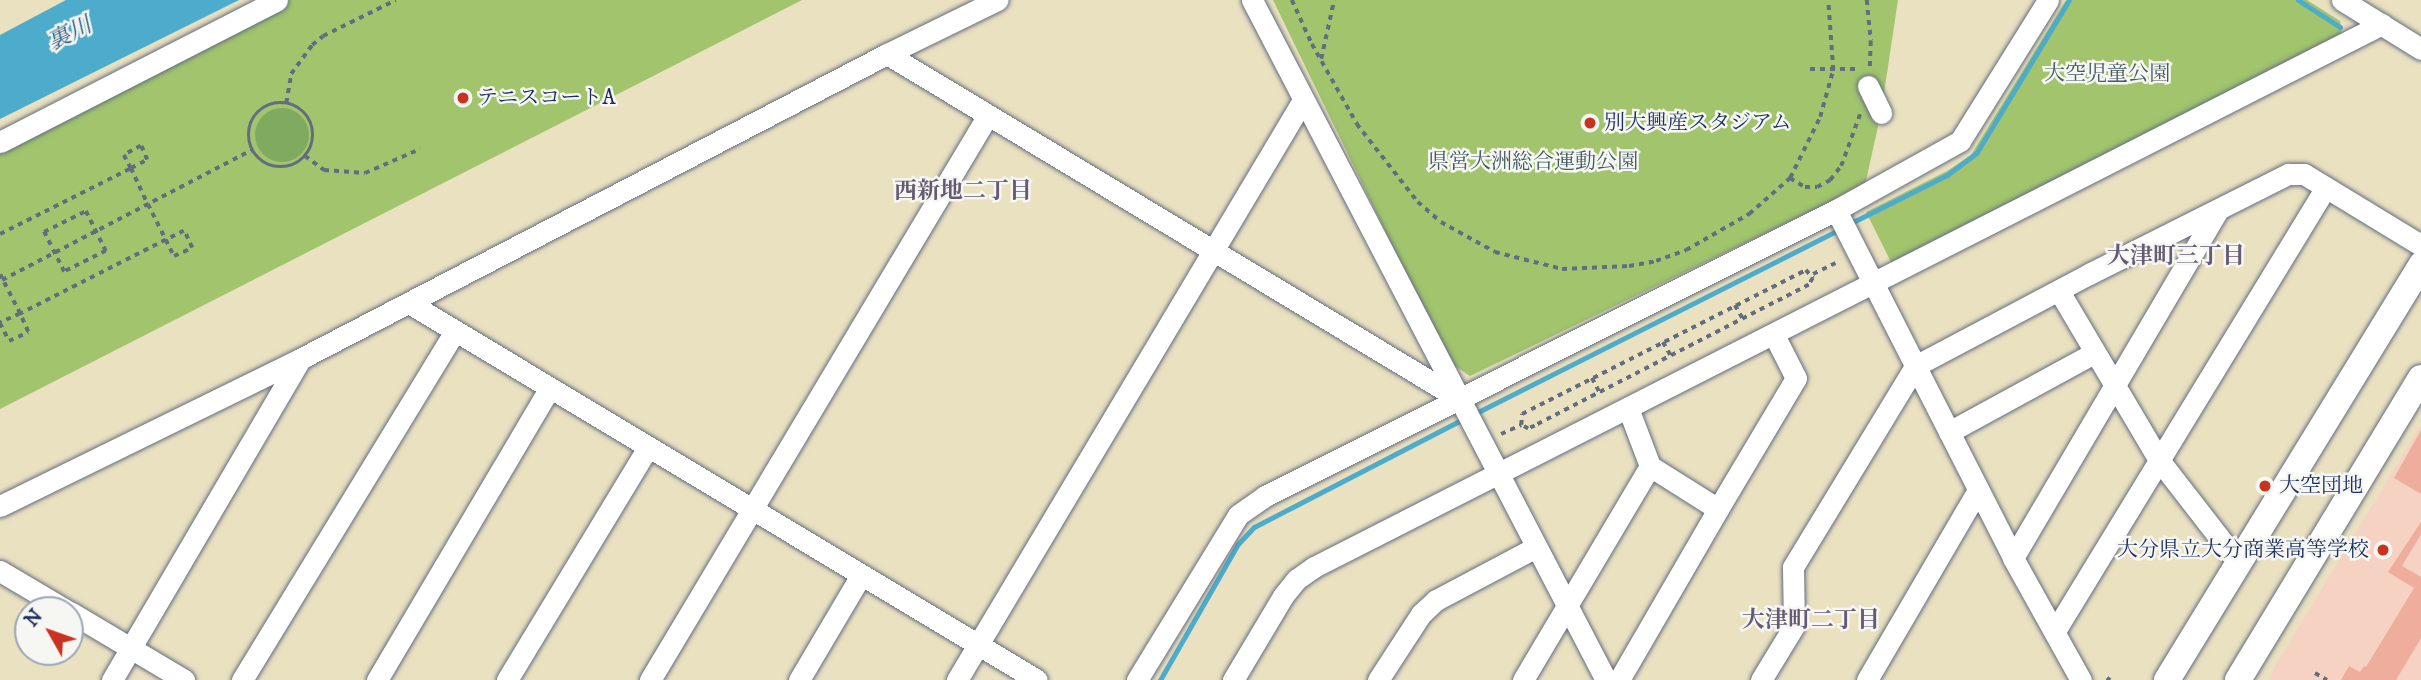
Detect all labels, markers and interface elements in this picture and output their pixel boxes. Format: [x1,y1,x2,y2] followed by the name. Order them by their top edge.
[43,12,97,58] water label: 裏川
[2044,61,2170,87] park label: 大空児童公園
[477,85,616,111] place label: テニスコートA
[455,90,471,106] marker: テニスコートA
[1604,110,1793,136] place label: 別大興産スタジアム
[1582,115,1598,131] marker: 別大興産スタジアム
[1428,149,1638,175] park label: 県営大洲総合運動公園
[894,178,1032,206] district label: 西新地二丁目
[2107,243,2245,271] district label: 大津町三丁目
[2279,473,2363,499] place label: 大空団地
[2257,478,2273,494] marker: 大空団地
[2117,537,2369,563] place label: 大分県立大分商業高等学校
[2375,542,2391,558] marker: 大分県立大分商業高等学校
[14,596,84,666] north arrow
[20,605,48,632] text: N
[1742,607,1880,635] district label: 大津町二丁目

